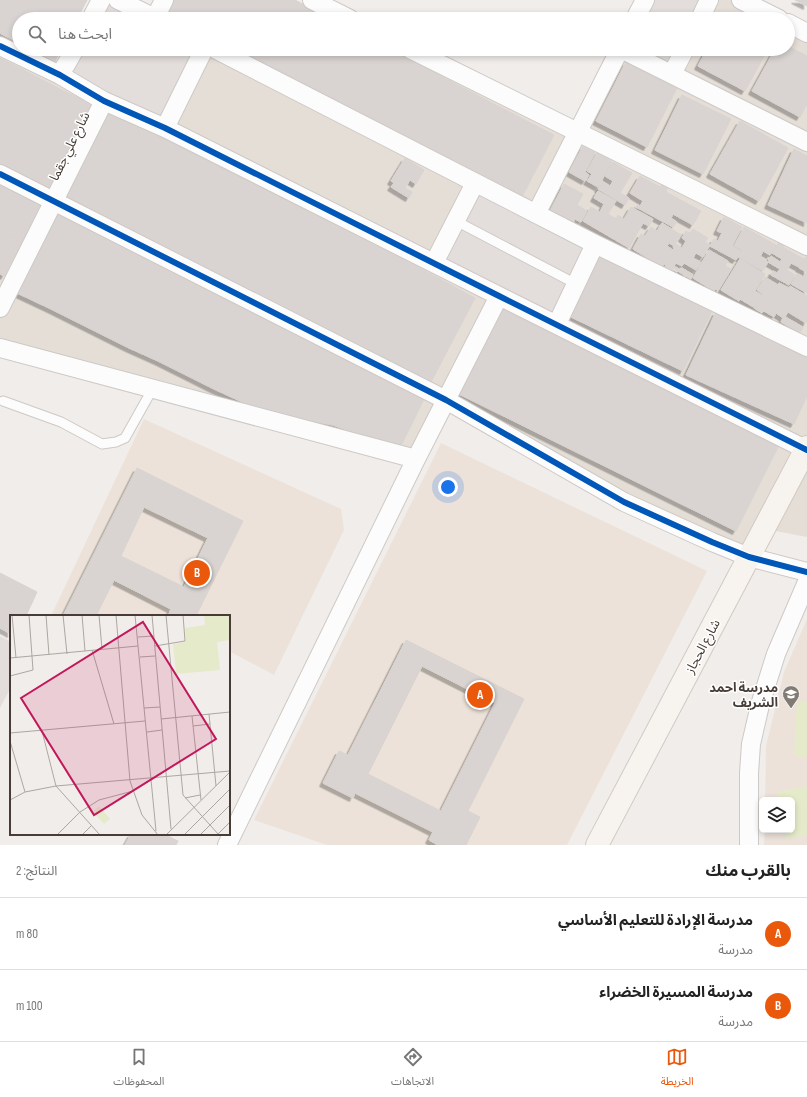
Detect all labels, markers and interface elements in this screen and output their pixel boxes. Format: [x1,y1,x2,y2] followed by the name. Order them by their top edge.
[12,12,795,56] search box
[26,23,48,45] icon: search
[58,25,112,44] text: ابحث هنا
[46,109,95,184] street label: شارع علي جقما
[438,477,458,497] your location
[184,558,210,588] pin: B
[10,615,230,835] inset map
[682,617,726,678] street label: شارع الحجاز
[467,680,493,710] pin: A
[709,680,778,711] place label: مدرسة احمد الشريف
[781,684,801,709] school or university icon: مدرسة احمد الشريف
[759,797,795,833] map controls
[759,797,795,833] button: layers
[705,861,791,881] text: بالقرب منك
[16,863,57,879] text: النتائج: 2
[558,911,753,930] text: مدرسة الإرادة للتعليم الأساسي
[16,926,38,942] text: 80 m
[775,926,781,942] text: A
[718,942,753,958] text: مدرسة
[599,983,753,1002] text: مدرسة المسيرة الخضراء
[16,998,43,1014] text: 100 m
[775,998,781,1014] text: B
[718,1014,753,1030] text: مدرسة
[113,1046,164,1093] tab: المحفوظات
[391,1046,434,1093] tab: الاتجاهات
[661,1046,694,1093] tab: الخريطة

